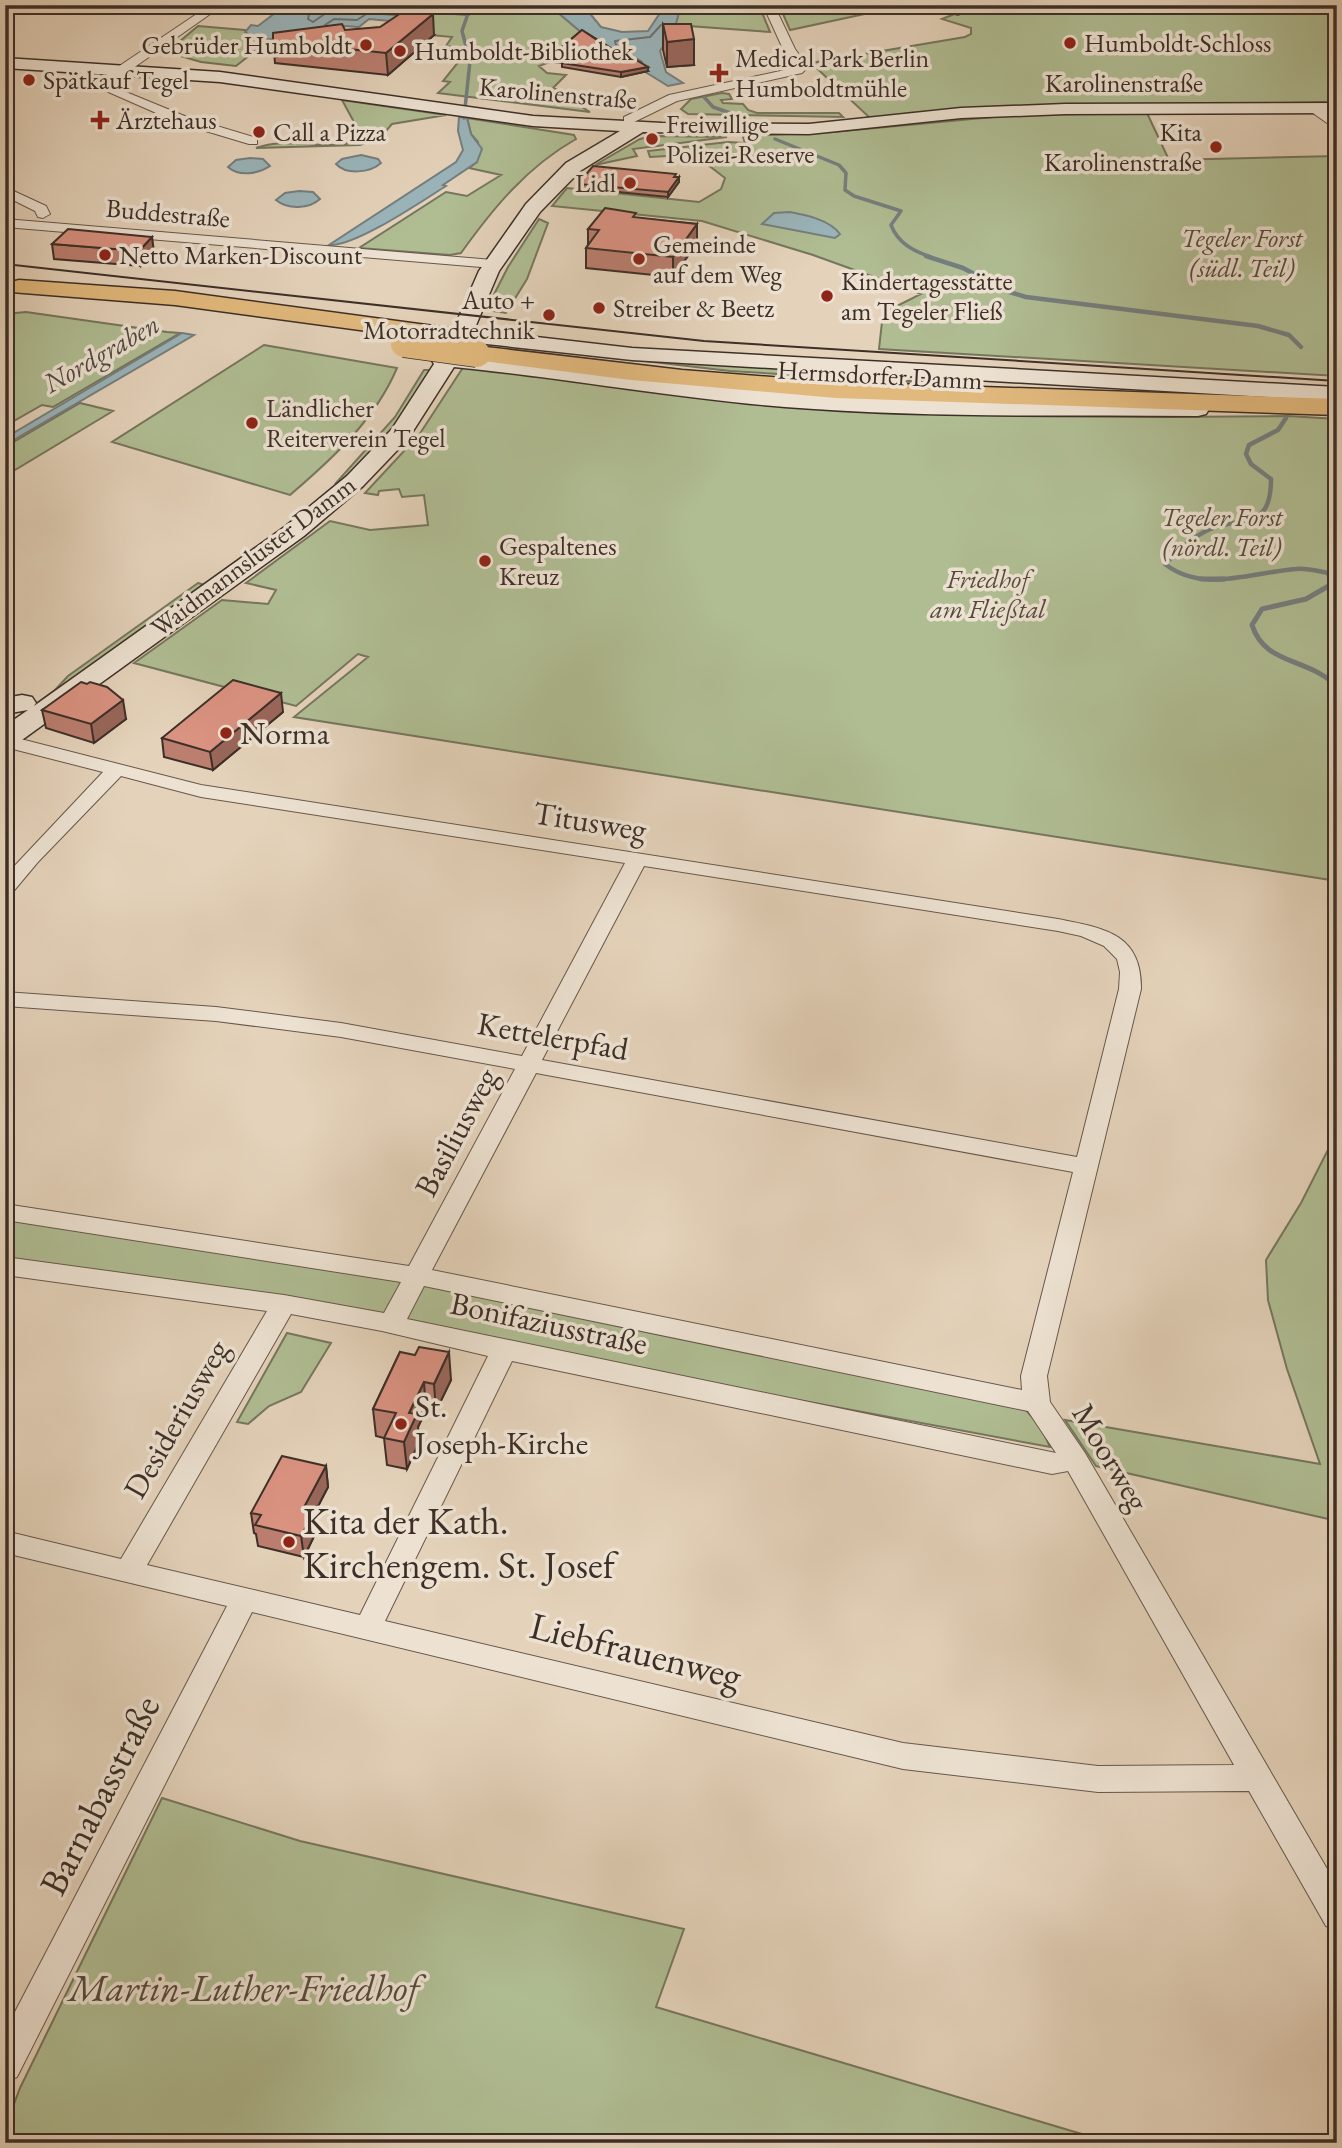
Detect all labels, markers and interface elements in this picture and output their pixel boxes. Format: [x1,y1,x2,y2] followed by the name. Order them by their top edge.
[1084,26,1272,60] place label: Humboldt-Schloss
[142,28,352,62] place label: Gebrüder Humboldt
[414,34,634,68] place label: Humboldt-Bibliothek
[1062,35,1078,51] marker: Humboldt-Schloss
[358,37,374,53] marker: Gebrüder Humboldt
[735,41,930,105] place label: Medical Park Berlin Humboldtmühle
[392,43,408,59] marker: Humboldt-Bibliothek
[43,63,189,97] place label: Spätkauf Tegel
[709,63,729,83] marker: Medical Park Berlin Humboldtmühle
[1045,66,1203,100] street label: Karolinenstraße
[478,69,638,117] street label: Karolinenstraße
[21,72,37,88] marker: Spätkauf Tegel
[115,103,217,137] place label: Ärztehaus
[666,107,814,171] place label: Freiwillige Polizei-Reserve
[90,110,110,130] marker: Ärztehaus
[273,115,386,149] place label: Call a Pizza
[1044,115,1203,179] place label: Kita Karolinenstraße
[251,124,267,140] marker: Call a Pizza
[644,131,660,147] marker: Freiwillige Polizei-Reserve
[1208,139,1224,155] marker: Kita Karolinenstraße
[575,166,616,200] place label: Lidl
[622,175,638,191] marker: Lidl
[105,191,231,235] street label: Buddestraße
[1181,221,1304,285] park label: Tegeler Forst (südl. Teil)
[653,227,783,291] place label: Gemeinde auf dem Weg
[119,238,362,272] place label: Netto Marken-Discount
[97,247,113,263] marker: Netto Marken-Discount
[631,251,647,267] marker: Gemeinde auf dem Weg
[841,264,1013,328] place label: Kindertagesstätte am Tegeler Fließ
[363,283,536,347] place label: Auto + Motorradtechnik
[819,288,835,304] marker: Kindertagesstätte am Tegeler Fließ
[613,291,774,325] place label: Streiber & Beetz
[591,300,607,316] marker: Streiber & Beetz
[36,305,166,401] water label: Nordgraben
[541,307,557,323] marker: Auto + Motorradtechnik
[777,353,983,397] street label: Hermsdorfer Damm
[266,391,446,455] place label: Ländlicher Reiterverein Tegel
[244,415,260,431] marker: Ländlicher Reiterverein Tegel
[144,468,362,644] street label: Waidmannsluster Damm
[1161,500,1284,564] park label: Tegeler Forst (nördl. Teil)
[499,529,617,593] place label: Gespaltenes Kreuz
[477,553,493,569] marker: Gespaltenes Kreuz
[929,562,1046,626] park label: Friedhof am Fließtal
[240,712,330,754] place label: Norma
[218,725,234,741] marker: Norma
[530,791,651,851] street label: Titusweg
[474,1002,633,1070] street label: Kettelerpfad
[405,1059,508,1204] street label: Basiliusweg
[447,1282,651,1364] street label: Bonifaziusstraße
[114,1331,239,1506] street label: Desideriusweg
[412,1385,588,1464] place label: St. Joseph-Kirche
[1063,1396,1160,1519] street label: Moorweg
[393,1416,409,1432] marker: St. Joseph-Kirche
[303,1496,619,1589] place label: Kita der Kath. Kirchengem. St. Josef
[281,1534,297,1550] marker: Kita der Kath. Kirchengem. St. Josef
[525,1600,747,1700] street label: Liebfrauenweg
[28,1687,170,1903] street label: Barnabasstraße
[66,1963,427,2012] park label: Martin-Luther-Friedhof

